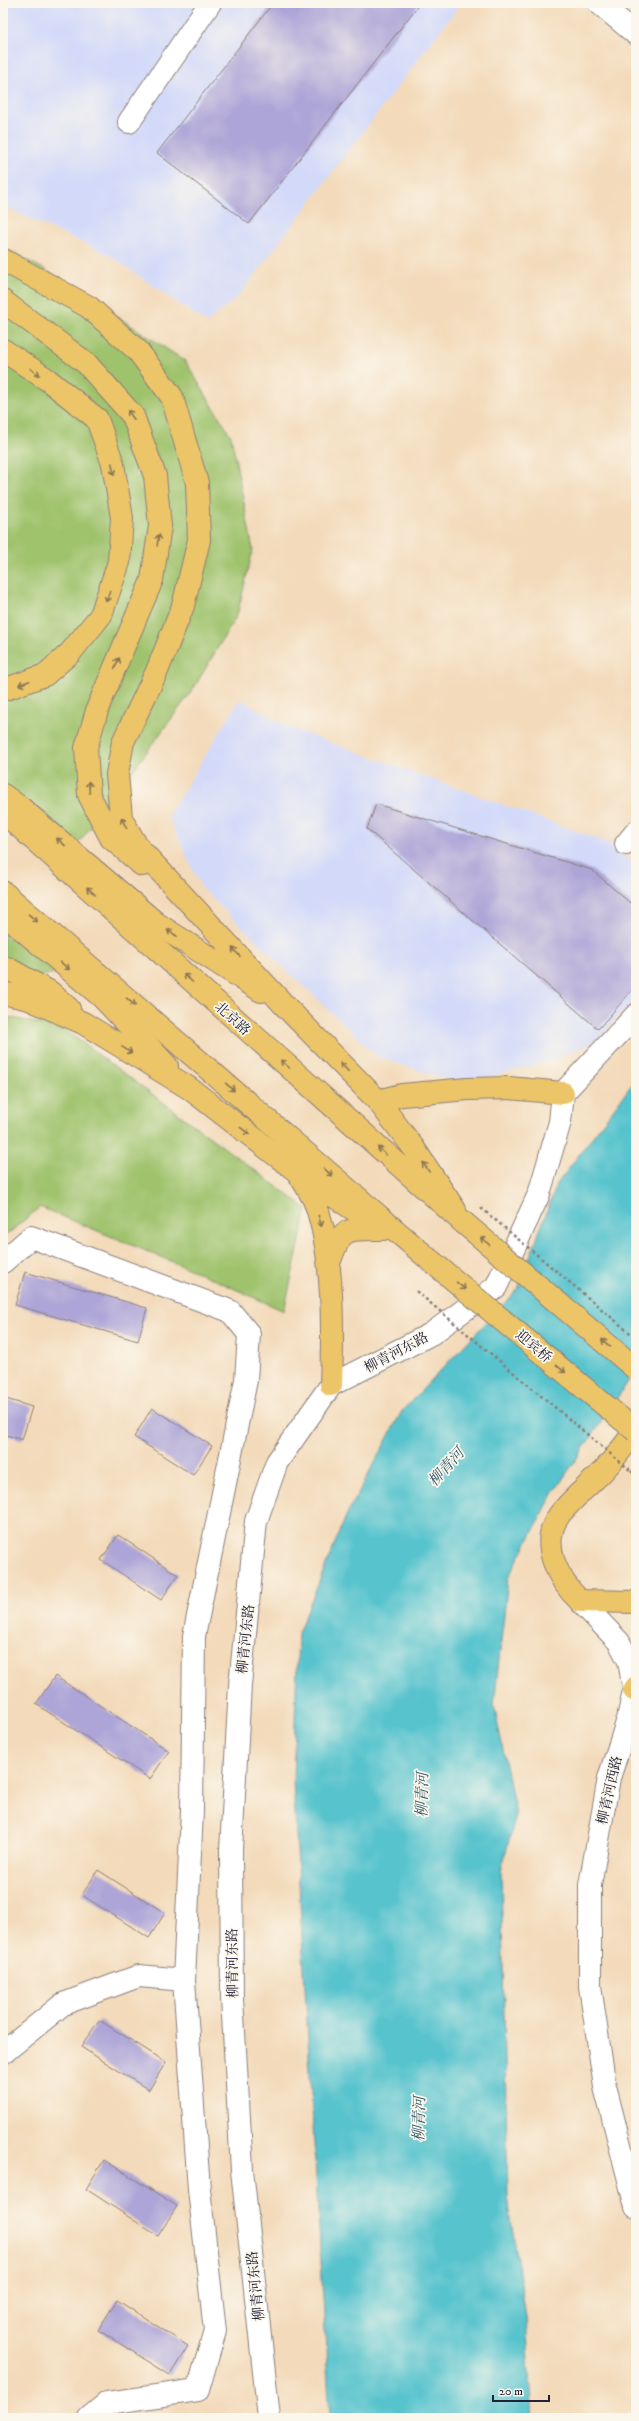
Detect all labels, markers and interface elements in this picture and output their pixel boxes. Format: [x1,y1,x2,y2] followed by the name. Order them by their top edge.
[29,368,41,376] one-way arrow
[126,410,135,421] one-way arrow
[109,462,117,475] one-way arrow
[154,534,162,547] one-way arrow
[103,590,111,602] one-way arrow
[114,657,122,669] one-way arrow
[19,680,31,688] one-way arrow
[85,781,92,794] one-way arrow
[120,817,127,829] one-way arrow
[56,837,66,846] one-way arrow
[86,886,96,896] one-way arrow
[27,913,38,922] one-way arrow
[166,929,178,937] one-way arrow
[231,947,241,957] one-way arrow
[59,961,70,970] one-way arrow
[183,973,193,982] one-way arrow
[126,998,136,1007] one-way arrow
[211,998,254,1039] street label: 北京路
[121,1046,133,1054] one-way arrow
[281,1060,291,1069] one-way arrow
[340,1062,349,1072] one-way arrow
[224,1083,235,1092] one-way arrow
[239,1127,250,1136] one-way arrow
[377,1146,388,1155] one-way arrow
[422,1162,431,1173] one-way arrow
[323,1167,333,1176] one-way arrow
[317,1214,325,1227] one-way arrow
[480,1237,491,1246] one-way arrow
[456,1281,467,1290] one-way arrow
[511,1326,555,1367] street label: 迎宾桥
[361,1329,432,1377] street label: 柳青河东路
[601,1339,612,1348] one-way arrow
[556,1364,567,1373] one-way arrow
[424,1442,470,1490] water label: 柳青河
[233,1603,259,1675] street label: 柳青河东路
[593,1754,627,1826] street label: 柳青河西路
[413,1769,432,1818] water label: 柳青河
[223,1928,243,1998] street label: 柳青河东路
[410,2093,429,2142] water label: 柳青河
[243,2250,269,2322] street label: 柳青河东路
[493,2377,549,2403] scale bar
[499,2384,523,2399] text: 20 m

